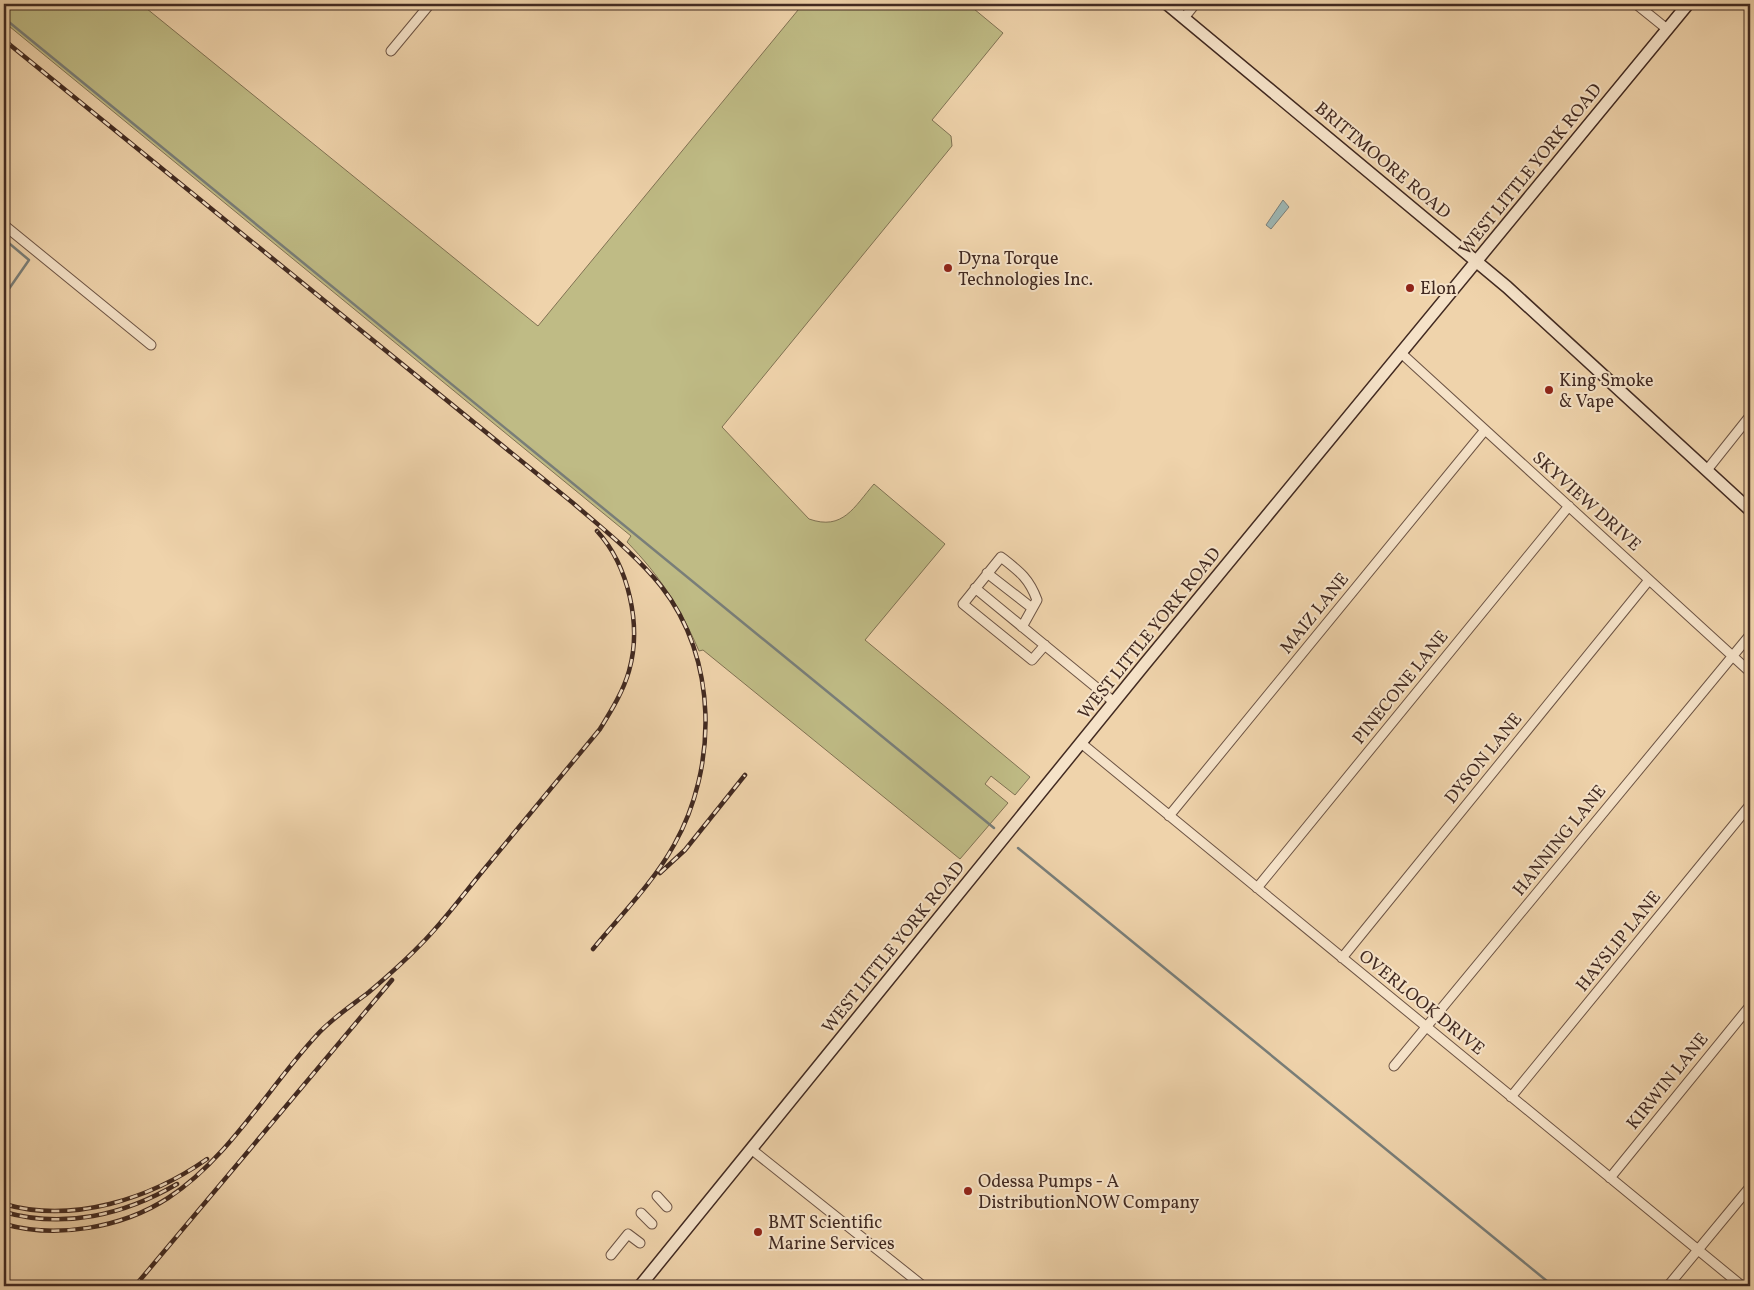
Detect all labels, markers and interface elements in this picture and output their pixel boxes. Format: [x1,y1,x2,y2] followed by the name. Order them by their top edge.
[1454,79,1609,261] street label: WEST LITTLE YORK ROAD
[1309,97,1455,226] street label: BRITTMOORE ROAD
[958,247,1093,293] place label: Dyna Torque Technologies Inc.
[942,262,954,274] marker: Dyna Torque Technologies Inc.
[1420,277,1457,302] place label: Elon
[1404,282,1416,294] marker: Elon
[1559,369,1654,415] place label: King Smoke & Vape
[1543,384,1555,396] marker: King Smoke & Vape
[1526,446,1646,558] street label: SKYVIEW DRIVE
[1073,543,1228,725] street label: WEST LITTLE YORK ROAD
[1275,568,1356,660] street label: MAIZ LANE
[1347,625,1455,750] street label: PINECONE LANE
[1440,708,1529,810] street label: DYSON LANE
[1508,780,1613,902] street label: HANNING LANE
[817,857,972,1039] street label: WEST LITTLE YORK ROAD
[1571,886,1668,998] street label: HAYSLIP LANE
[1353,945,1489,1062] street label: OVERLOOK DRIVE
[1621,1028,1715,1136] street label: KIRWIN LANE
[978,1170,1200,1216] place label: Odessa Pumps - A DistributionNOW Company
[962,1185,974,1197] marker: Odessa Pumps - A DistributionNOW Company
[768,1211,895,1257] place label: BMT Scientific Marine Services
[752,1226,764,1238] marker: BMT Scientific Marine Services

